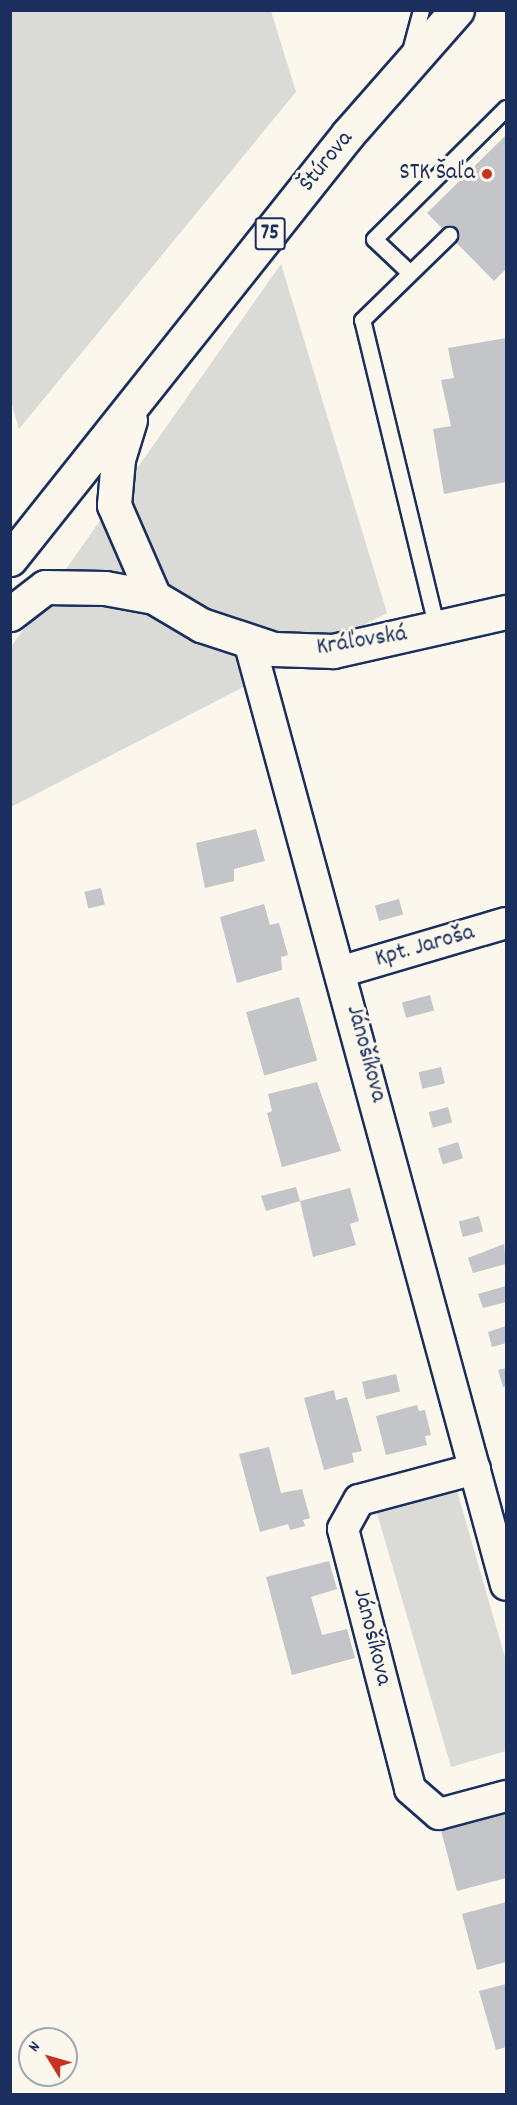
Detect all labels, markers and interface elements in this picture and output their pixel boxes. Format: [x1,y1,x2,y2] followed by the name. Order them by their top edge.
[294,126,360,198] street label: Štúrova
[399,160,475,188] place label: STK Šaľa
[480,167,494,181] marker: STK Šaľa
[254,215,286,253] road number: 75
[315,621,409,663] street label: Kráľovská
[372,919,478,975] street label: Kpt. Jaroša
[338,1002,392,1106] street label: Jánošíkova
[345,1585,397,1689] street label: Jánošíkova
[18,2027,78,2087] north arrow
[23,2037,46,2057] text: N

